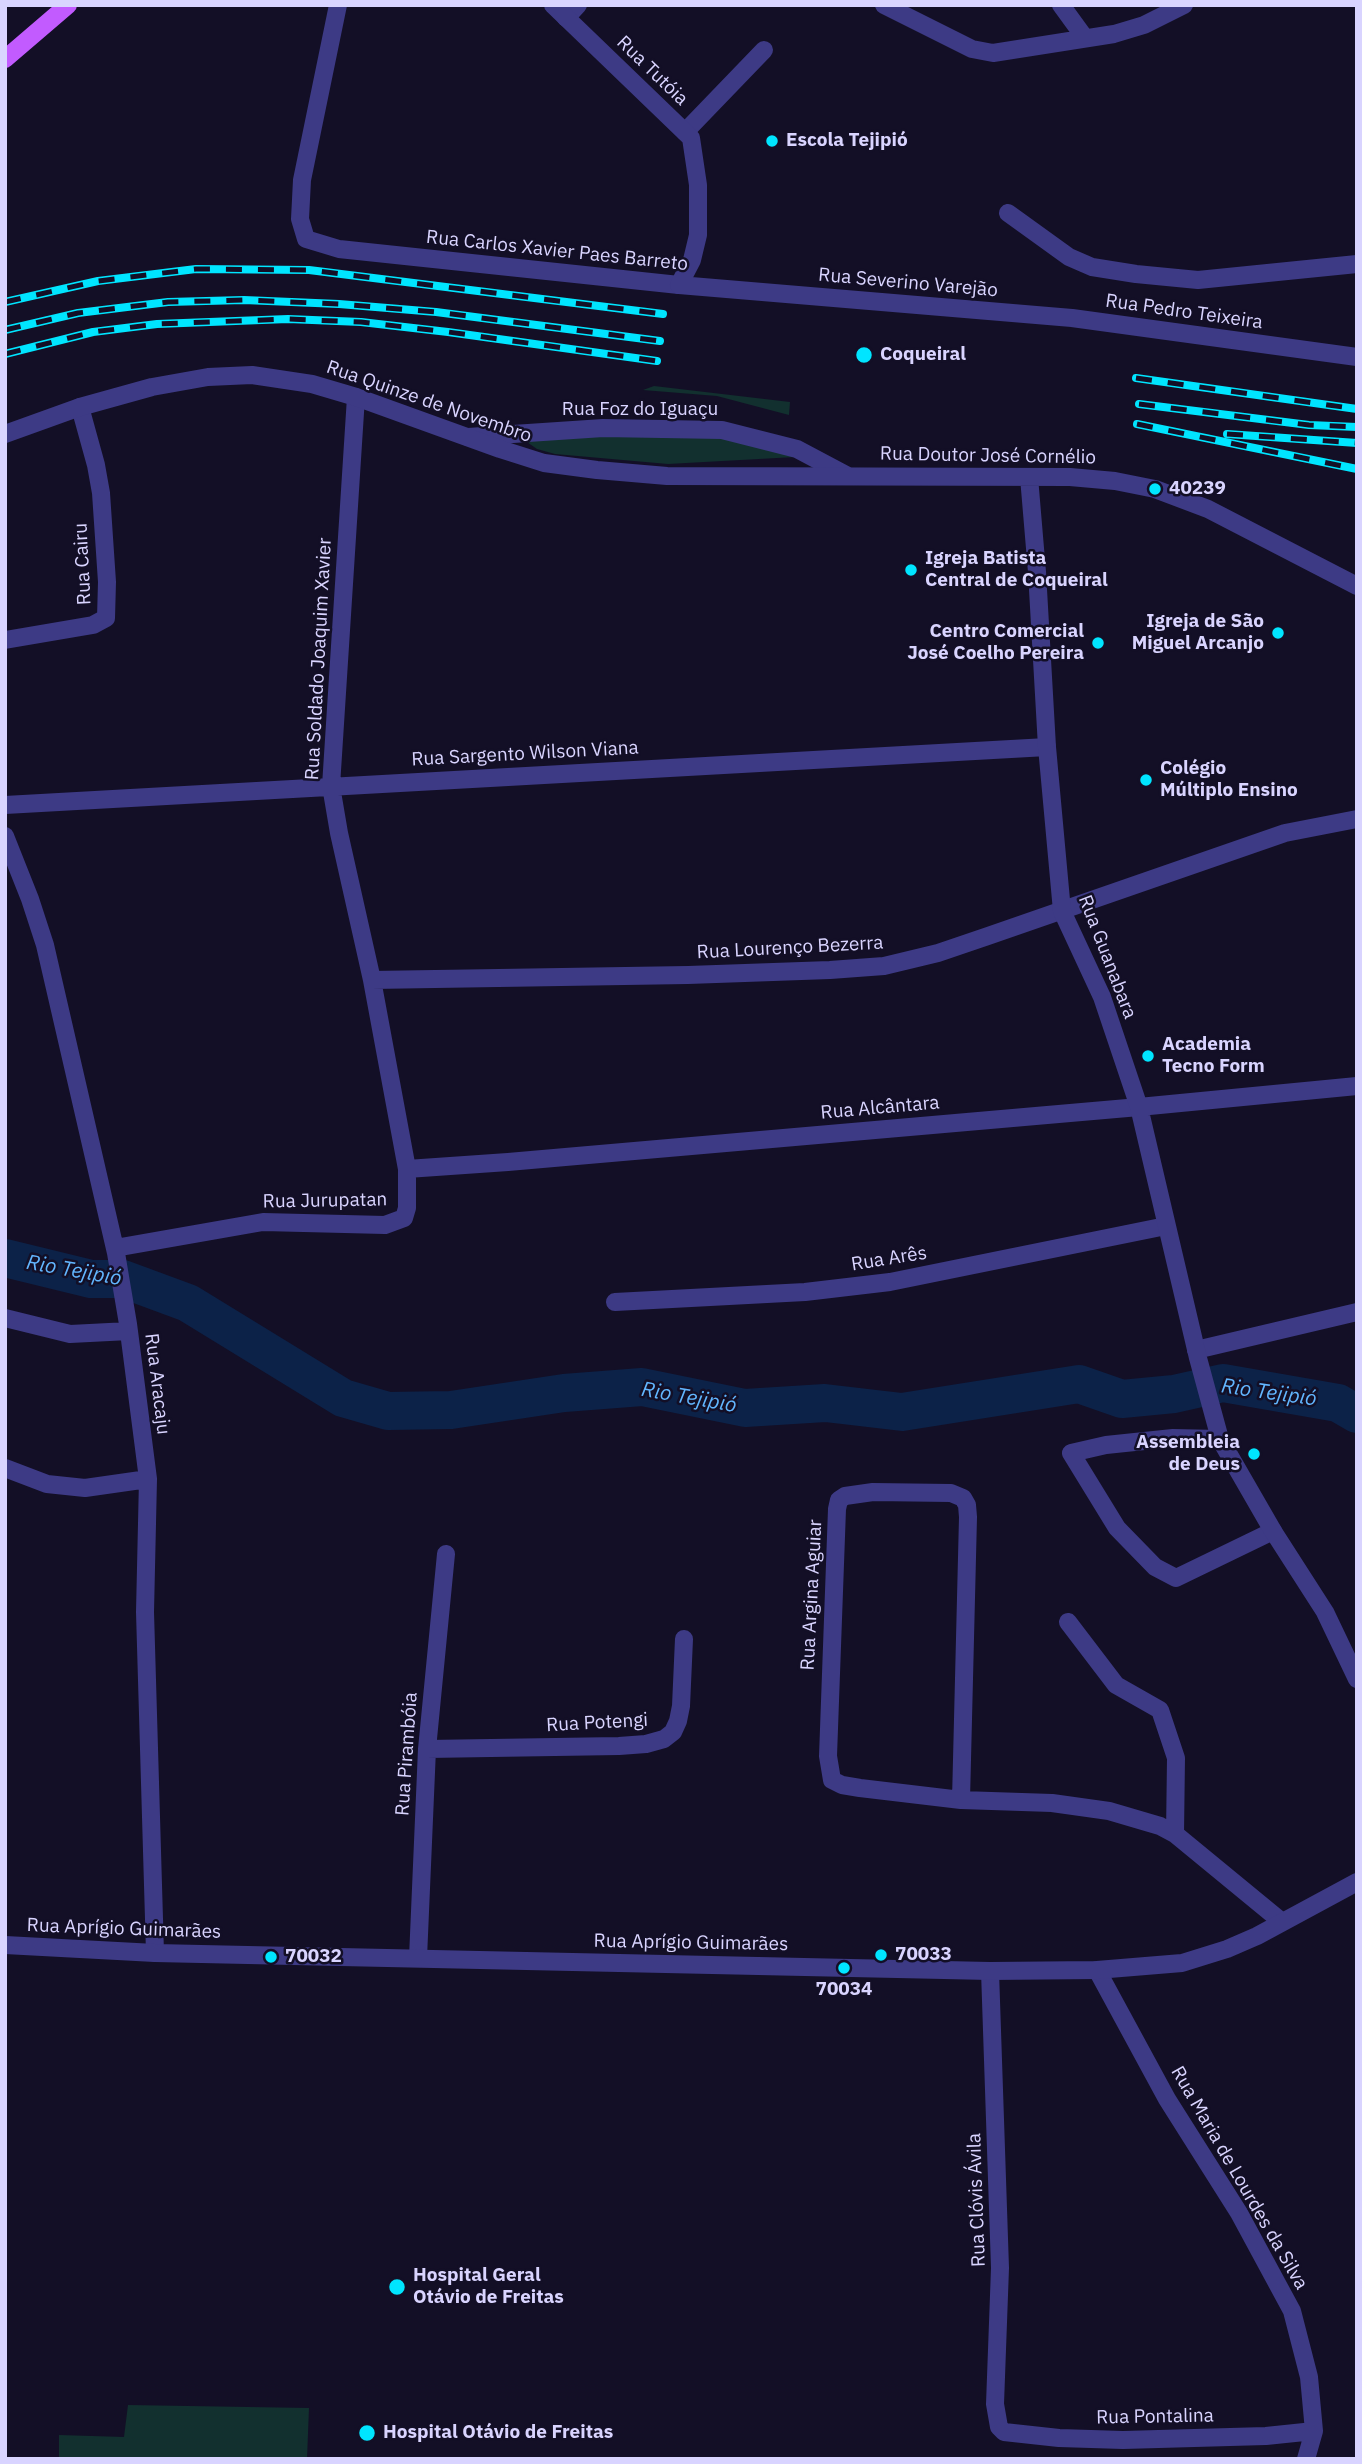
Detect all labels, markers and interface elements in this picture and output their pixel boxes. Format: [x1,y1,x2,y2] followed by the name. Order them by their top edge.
[612,31,692,111] street label: Rua Tutóia
[786,130,908,152] place label: Escola Tejipió
[764,133,780,149] marker: Escola Tejipió
[425,226,689,276] street label: Rua Carlos Xavier Paes Barreto
[817,264,999,302] street label: Rua Severino Varejão
[1104,290,1264,334] street label: Rua Pedro Teixeira
[880,344,966,366] place label: Coqueiral
[854,345,874,365] marker: Coqueiral
[323,356,535,448] street label: Rua Quinze de Novembro
[562,399,718,421] street label: Rua Foz do Iguaçu
[880,443,1096,469] street label: Rua Doutor José Cornélio
[1169,478,1226,500] place label: 40239
[1147,481,1163,497] marker: 40239
[69,522,97,606] street label: Rua Cairu
[301,537,337,781] street label: Rua Soldado Joaquim Xavier
[925,548,1108,592] place label: Igreja Batista Central de Coqueiral
[903,562,919,578] marker: Igreja Batista Central de Coqueiral
[1132,611,1264,655] place label: Igreja de São Miguel Arcanjo
[907,621,1084,665] place label: Centro Comercial José Coelho Pereira
[1270,625,1286,641] marker: Igreja de São Miguel Arcanjo
[1090,635,1106,651] marker: Centro Comercial José Coelho Pereira
[411,737,639,771] street label: Rua Sargento Wilson Viana
[1160,758,1298,802] place label: Colégio Múltiplo Ensino
[1138,772,1154,788] marker: Colégio Múltiplo Ensino
[1073,892,1141,1022] street label: Rua Guanabara
[696,932,884,964] street label: Rua Lourenço Bezerra
[1162,1034,1265,1078] place label: Academia Tecno Form
[1140,1048,1156,1064] marker: Academia Tecno Form
[820,1091,940,1125] street label: Rua Alcântara
[263,1189,387,1213] street label: Rua Jurupatan
[850,1242,928,1276] street label: Rua Arês
[24,1250,124,1292] water label: Rio Tejipió
[139,1332,175,1436] street label: Rua Aracaju
[1220,1374,1318,1412] water label: Rio Tejipió
[639,1377,739,1419] water label: Rio Tejipió
[1136,1432,1240,1476] place label: Assembleia de Deus
[1246,1446,1262,1462] marker: Assembleia de Deus
[797,1519,827,1671] street label: Rua Argina Aguiar
[391,1691,423,1817] street label: Rua Pirambóia
[545,1709,649,1737] street label: Rua Potengi
[26,1914,222,1944] street label: Rua Aprígio Guimarães
[594,1930,788,1956] street label: Rua Aprígio Guimarães
[895,1944,952,1966] place label: 70033
[285,1946,342,1968] place label: 70032
[873,1947,889,1963] marker: 70033
[263,1949,279,1965] marker: 70032
[836,1960,852,1976] marker: 70034
[816,1979,872,2001] place label: 70034
[1166,2062,1312,2294] street label: Rua Maria de Lourdes da Silva
[963,2133,991,2267] street label: Rua Clóvis Ávila
[413,2265,564,2309] place label: Hospital Geral Otávio de Freitas
[387,2277,407,2297] marker: Hospital Geral Otávio de Freitas
[1096,2405,1214,2429] street label: Rua Pontalina
[383,2422,613,2444] place label: Hospital Otávio de Freitas
[357,2423,377,2443] marker: Hospital Otávio de Freitas

